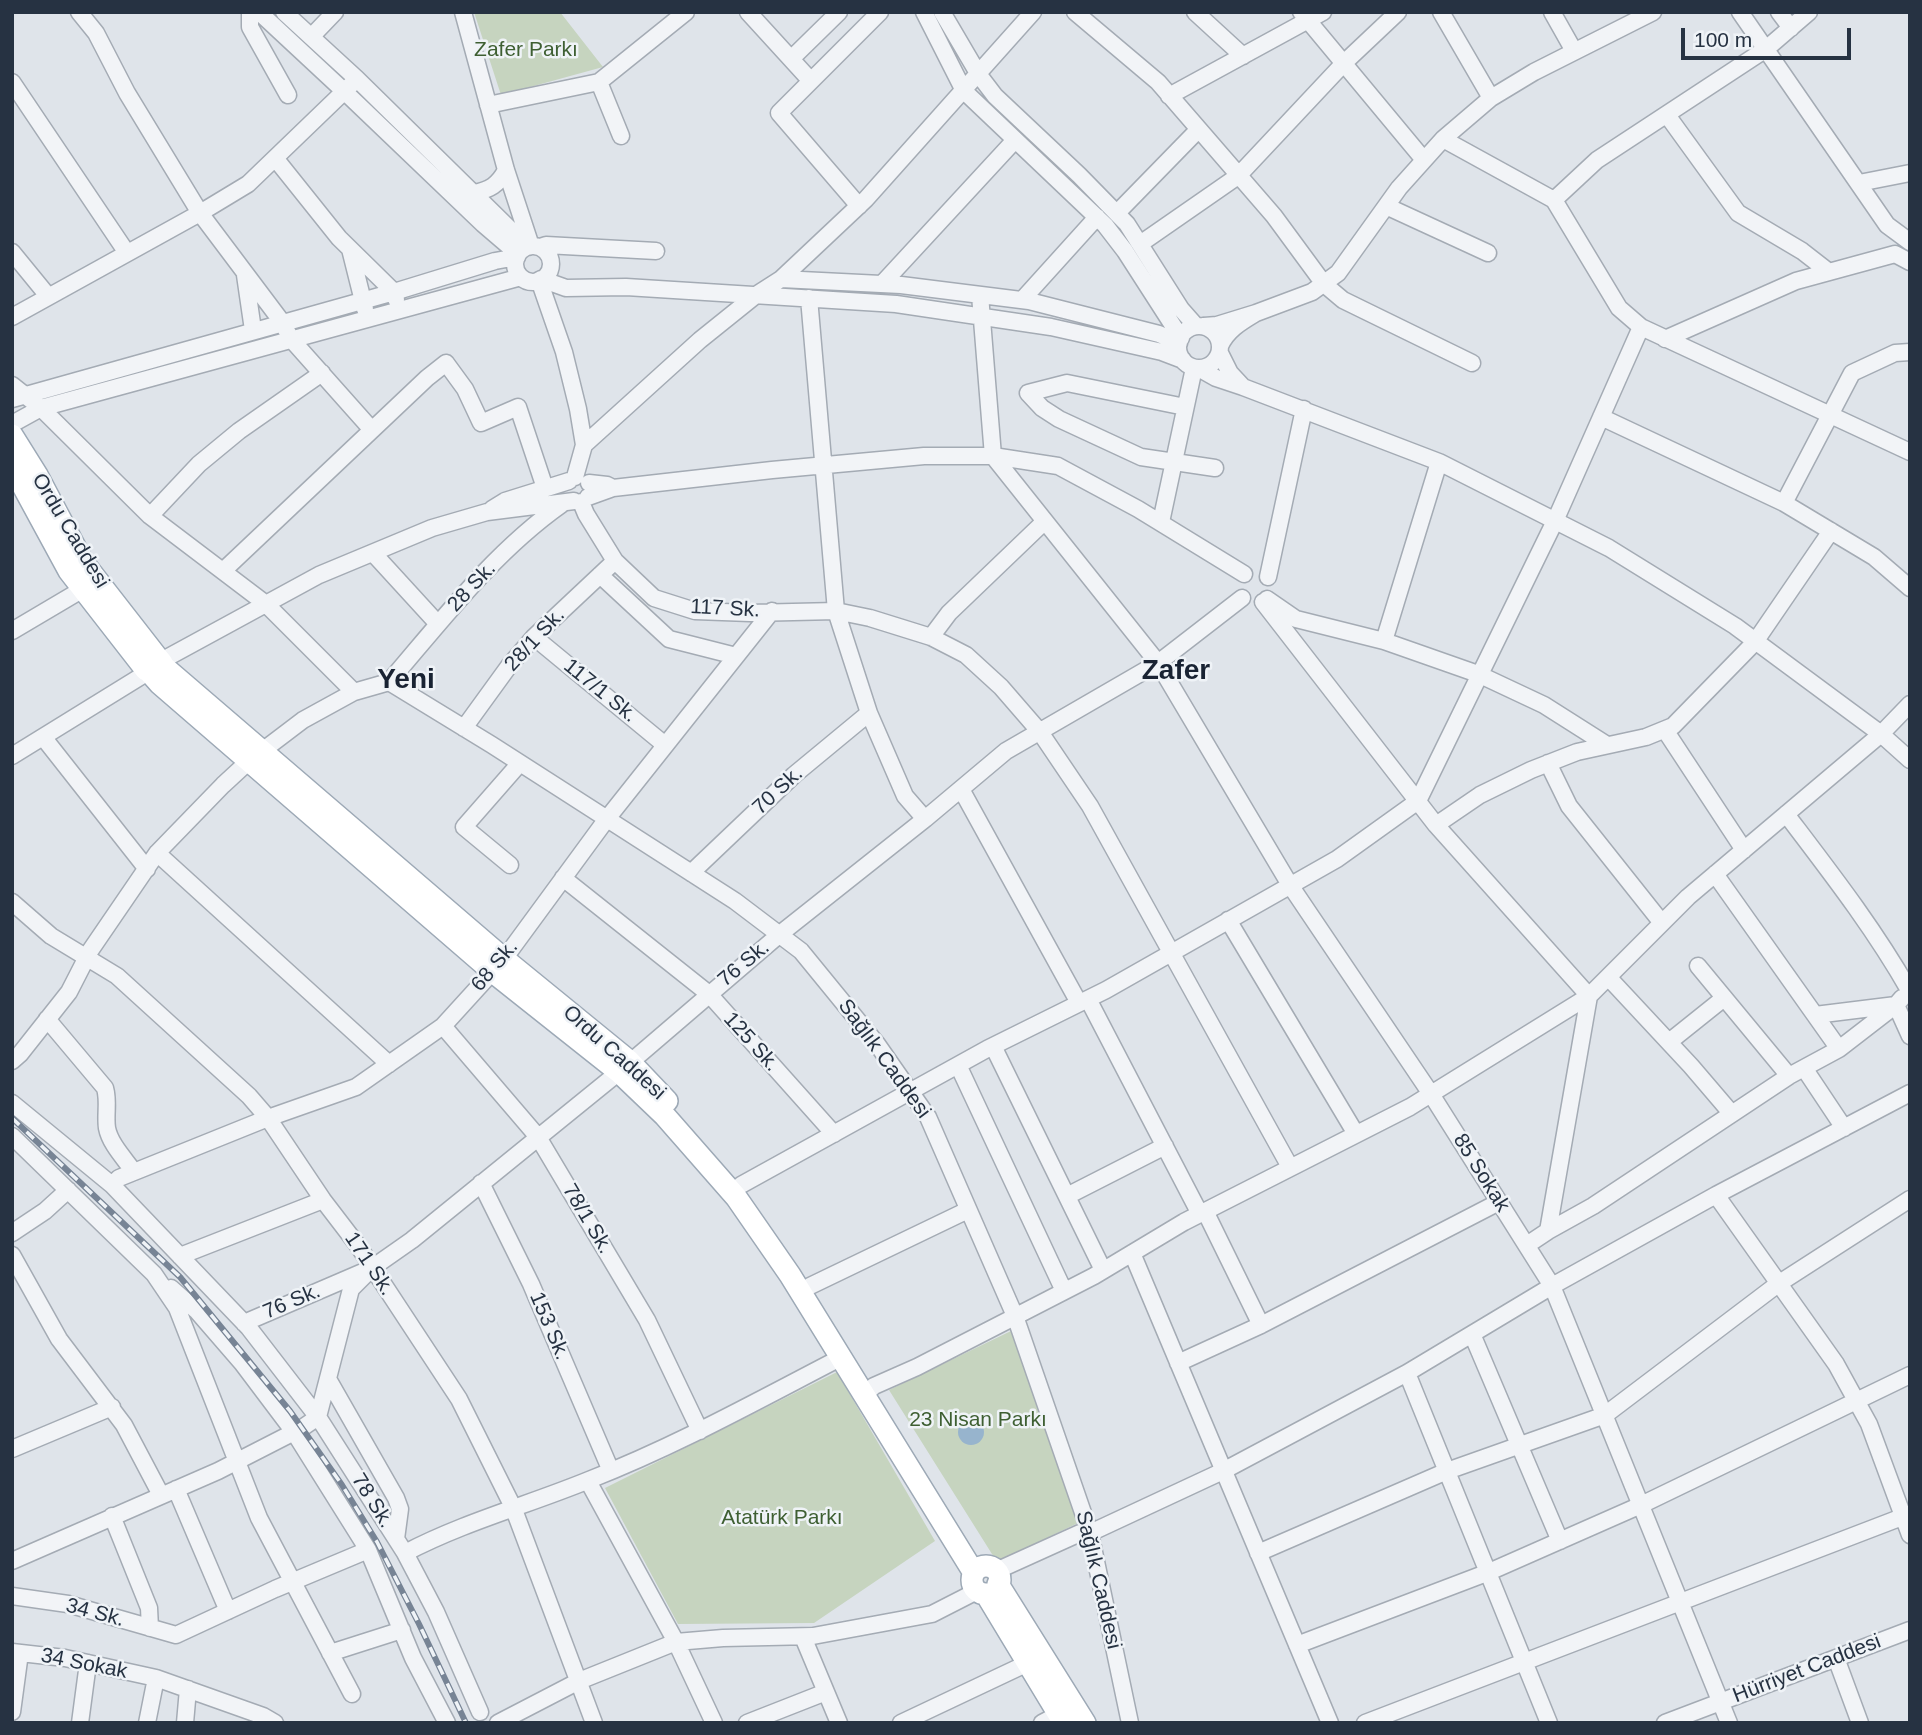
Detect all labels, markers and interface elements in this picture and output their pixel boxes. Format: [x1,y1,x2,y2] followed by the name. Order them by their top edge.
[1684,14,1854,58] scale bar
[1694,28,1752,51] text: 100 m
[474,37,578,63] park label: Zafer Parkı
[26,469,114,593] street label: Ordu Caddesi
[442,557,502,617] street label: 28 Sk.
[690,595,760,623] street label: 117 Sk.
[500,603,570,677] street label: 28/1 Sk.
[558,654,642,728] street label: 117/1 Sk.
[1142,654,1210,688] district label: Zafer
[377,663,435,697] district label: Yeni
[748,761,808,821] street label: 70 Sk.
[466,935,524,997] street label: 68 Sk.
[713,935,775,993] street label: 76 Sk.
[832,994,936,1124] street label: Sağlık Caddesi
[557,1000,671,1106] street label: Ordu Caddesi
[718,1007,784,1077] street label: 125 Sk.
[1447,1129,1515,1217] street label: 85 Sokak
[556,1179,618,1259] street label: 78/1 Sk.
[339,1227,399,1301] street label: 171 Sk.
[260,1279,324,1325] street label: 76 Sk.
[523,1288,575,1364] street label: 153 Sk.
[909,1407,1047,1433] park label: 23 Nisan Parkı
[346,1469,398,1533] street label: 78 Sk.
[721,1505,843,1531] park label: Atatürk Parkı
[1070,1508,1126,1652] street label: Sağlık Caddesi
[63,1593,127,1633] street label: 34 Sk.
[1729,1629,1885,1709] street label: Hürriyet Caddesi
[39,1643,129,1685] street label: 34 Sokak

